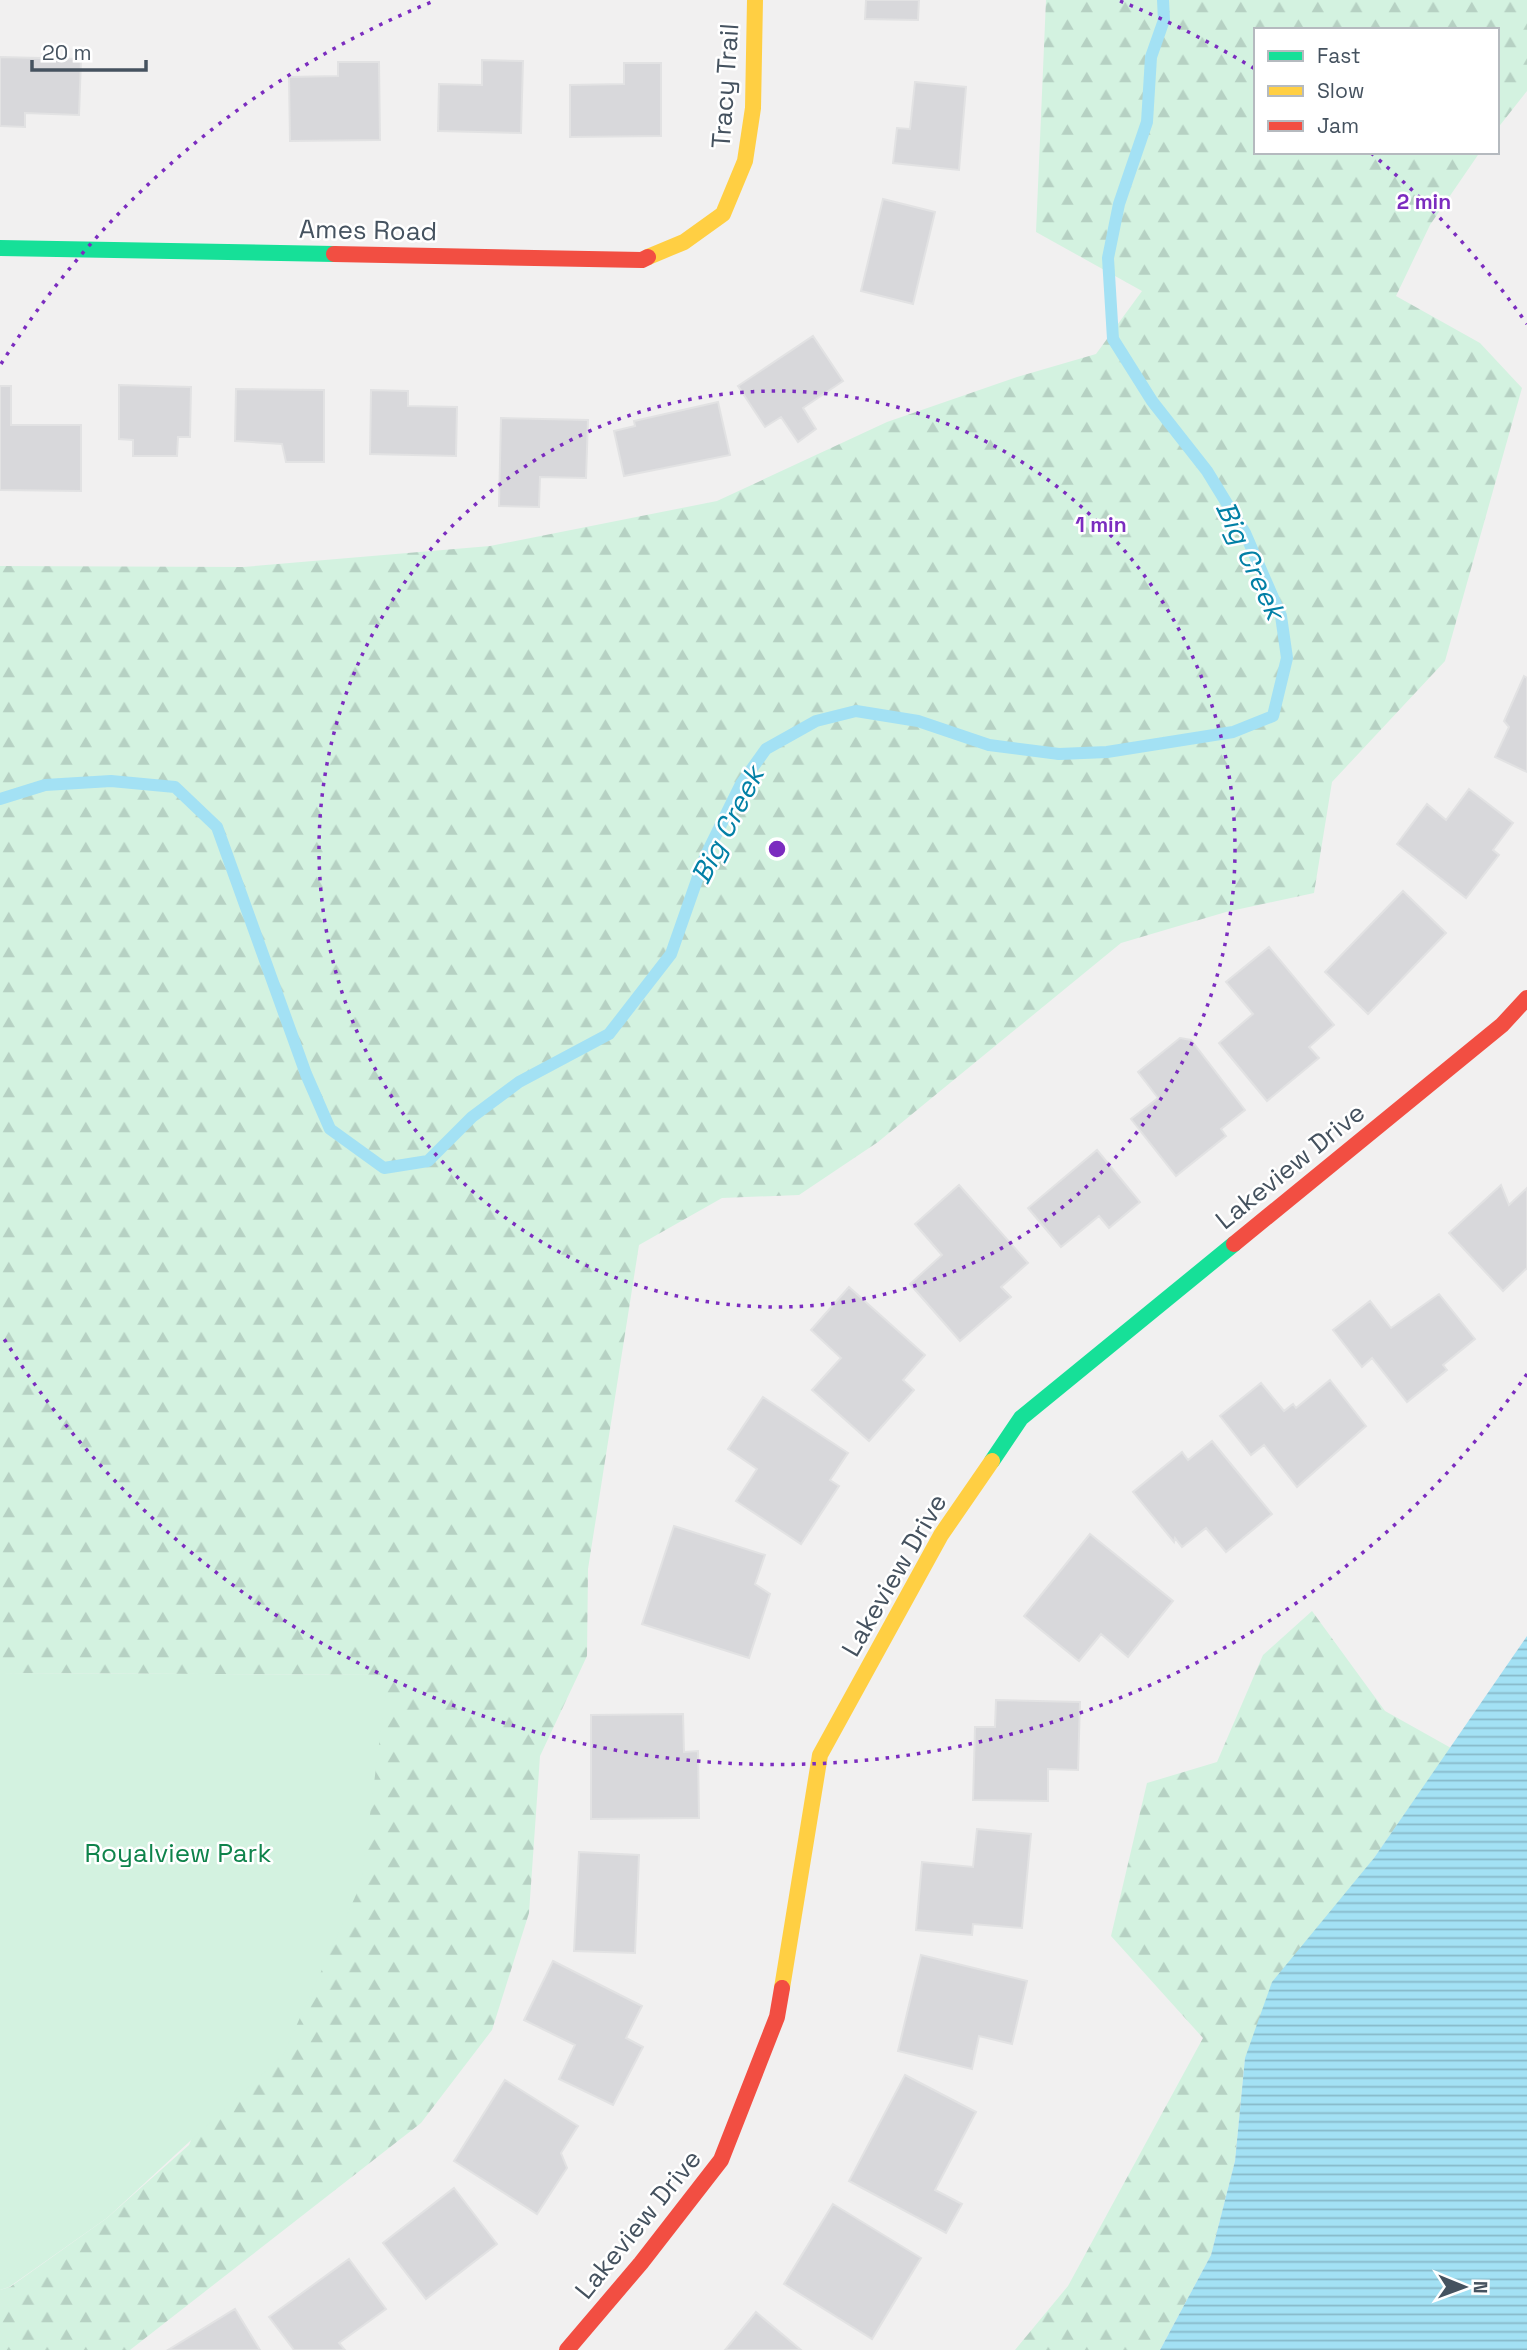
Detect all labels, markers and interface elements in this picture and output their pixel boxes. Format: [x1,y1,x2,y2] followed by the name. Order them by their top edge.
[704,22,746,150] street label: Tracy Trail
[32,28,145,72] scale bar
[1254,28,1499,154] legend
[42,39,92,66] text: 20 m
[1317,42,1361,69] text: Fast
[1317,77,1365,104] text: Slow
[1317,112,1359,139] text: Jam
[1397,188,1451,215] text: 2 min
[299,212,437,248] street label: Ames Road
[1208,495,1295,628] water label: Big Creek
[1075,511,1127,538] text: 1 min
[682,758,773,890] water label: Big Creek
[765,837,789,861] centre of rings
[1208,1095,1372,1237] street label: Lakeview Drive
[834,1487,954,1663] street label: Lakeview Drive
[85,1836,271,1870] park label: Royalview Park
[567,2142,709,2306] street label: Lakeview Drive
[1429,2252,1499,2322] north arrow
[1468,2281,1493,2294] text: N

